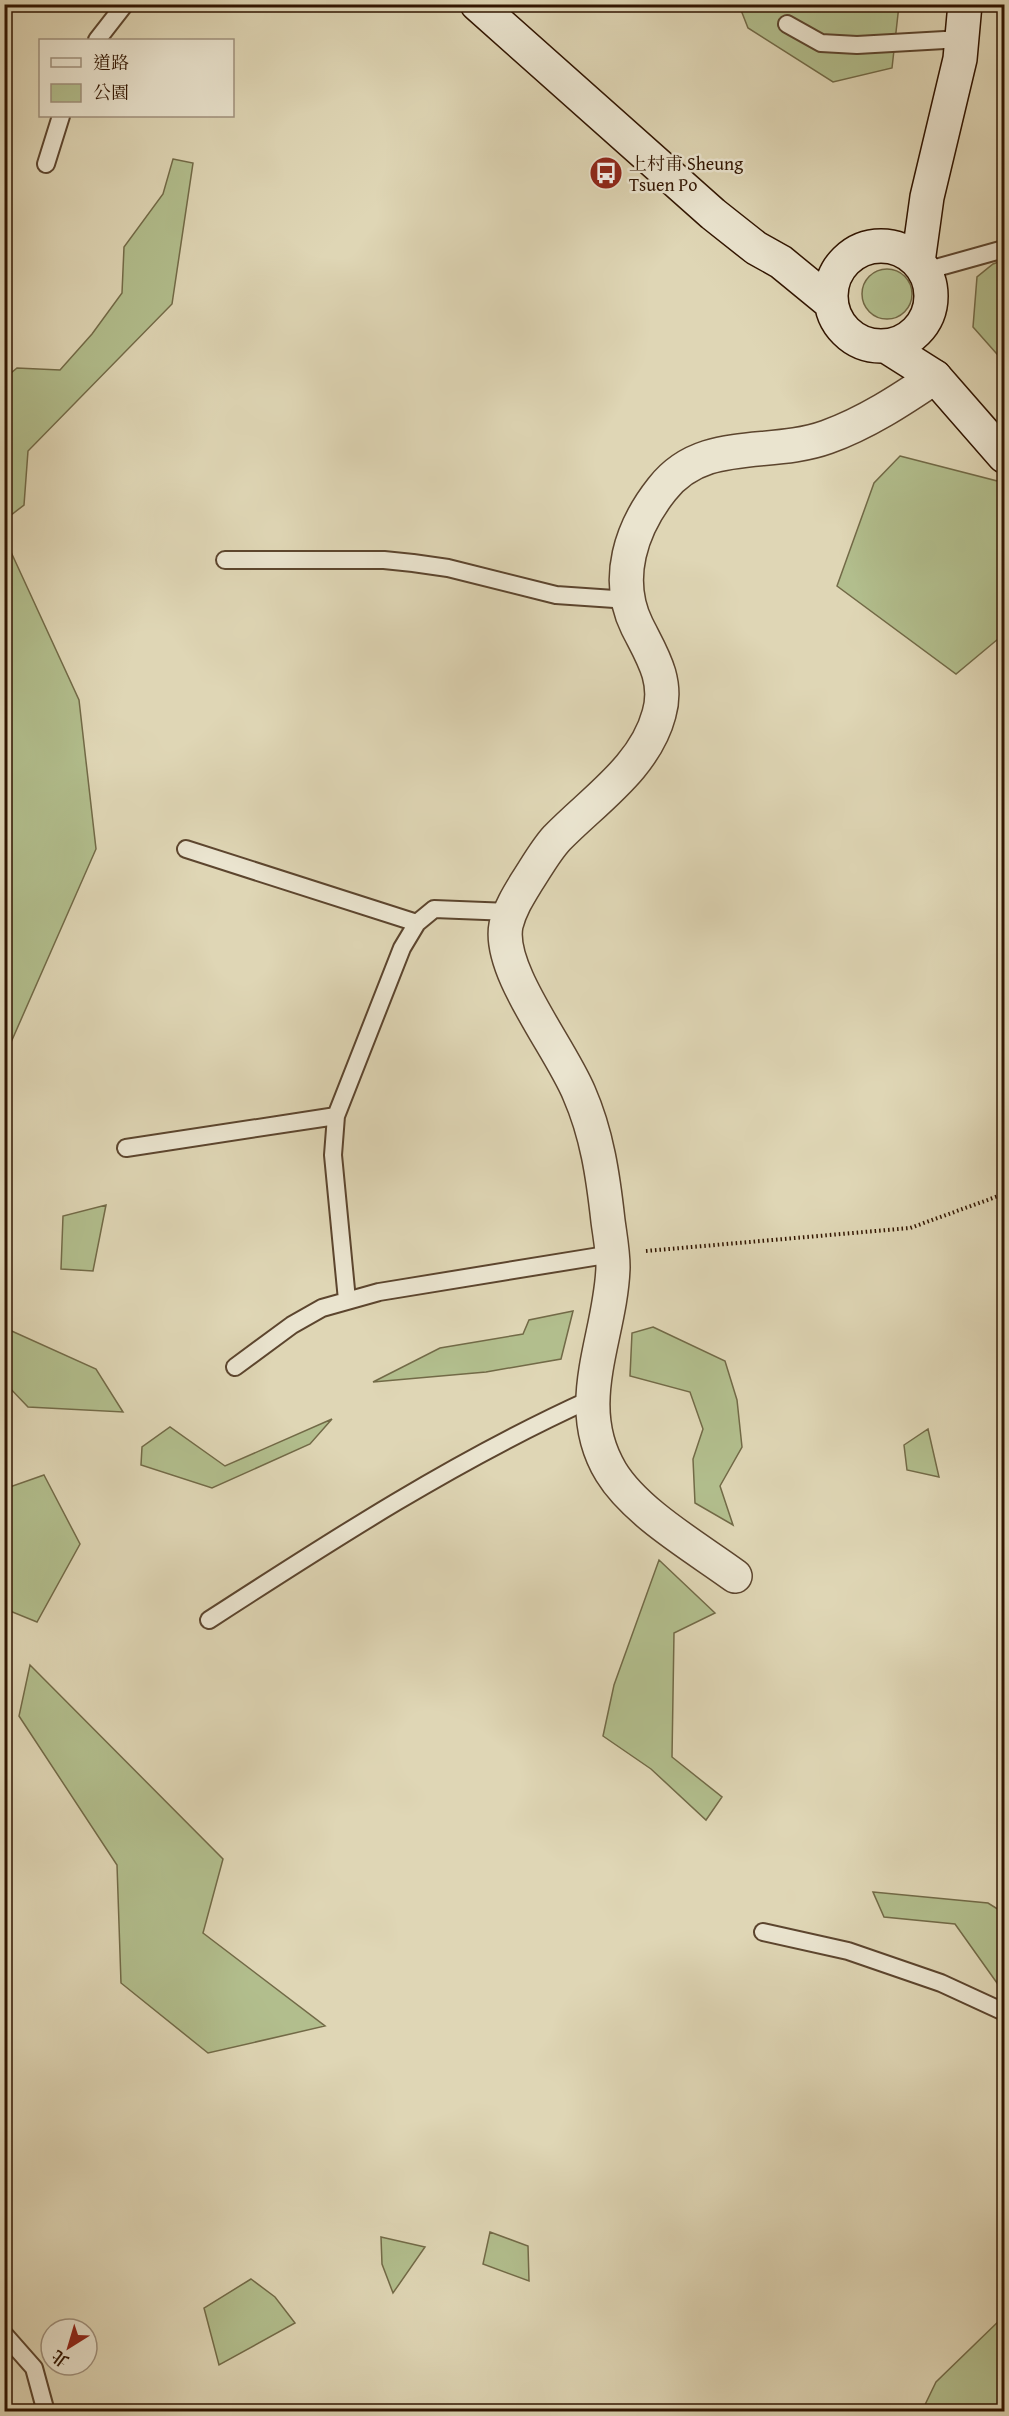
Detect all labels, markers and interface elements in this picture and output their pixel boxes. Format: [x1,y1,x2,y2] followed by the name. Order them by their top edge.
[39,39,234,117] legend
[93,49,129,76] text: 道路
[93,79,129,106] text: 公園
[629,150,743,198] place label: 上村甫 Sheung Tsuen Po
[588,155,624,191] bus stop icon: 上村甫 Sheung Tsuen Po
[39,2317,99,2377] north arrow
[46,2345,74,2373] text: 北

